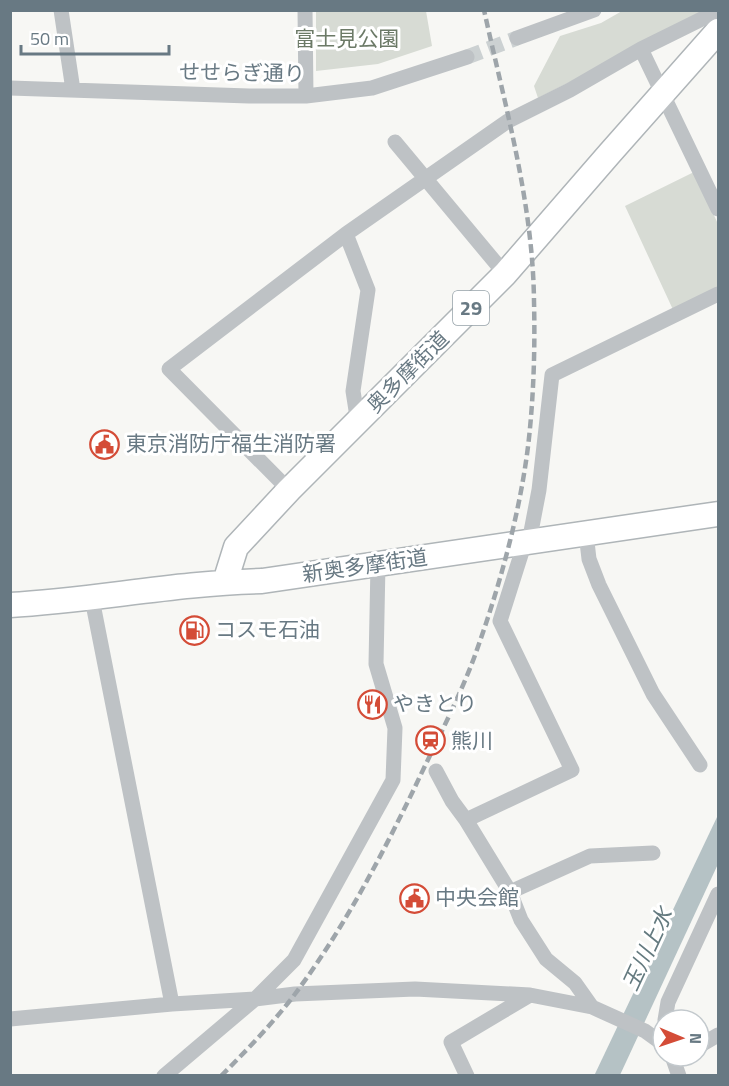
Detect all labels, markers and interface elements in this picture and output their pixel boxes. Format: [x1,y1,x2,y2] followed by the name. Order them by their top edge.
[21,18,170,56] scale bar
[295,22,400,54] park label: 富士見公園
[30,25,69,52] text: 50 m
[179,55,305,89] street label: せせらぎ通り
[453,291,489,325] road number: 29
[359,323,456,420] street label: 奥多摩街道
[126,427,336,459] place label: 東京消防庁福生消防署
[89,428,121,460] public building icon: 東京消防庁福生消防署
[300,540,429,590] street label: 新奥多摩街道
[215,613,320,645] place label: コスモ石油
[178,614,210,646] fuel station icon: コスモ石油
[393,687,477,719] place label: やきとり
[356,688,388,720] restaurant icon: やきとり
[451,724,493,756] place label: 熊川
[414,725,446,757] station icon: 熊川
[435,881,519,913] place label: 中央会館
[398,882,430,914] public building icon: 中央会館
[613,900,682,996] water label: 玉川上水
[651,1008,711,1068] north arrow
[684,1033,708,1044] text: N

